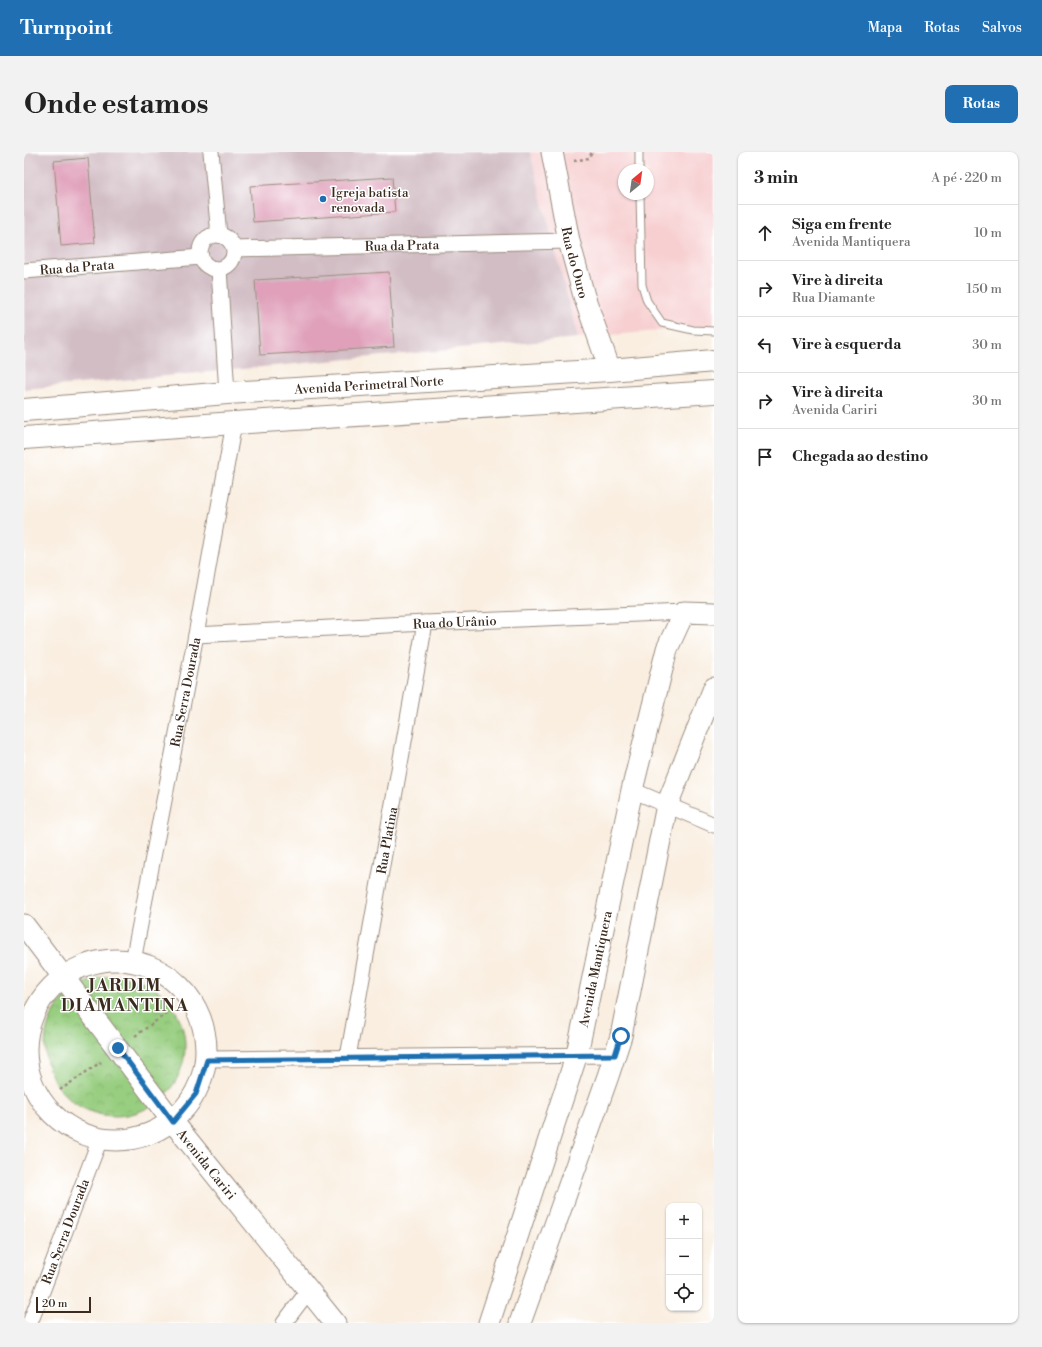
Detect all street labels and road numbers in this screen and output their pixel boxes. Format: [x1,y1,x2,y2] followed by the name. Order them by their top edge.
[557,226,591,300] street label: Rua do Ouro
[364,237,440,255] street label: Rua da Prata
[39,257,115,279] street label: Rua da Prata
[293,373,445,398] street label: Avenida Perimetral Norte
[412,613,497,633] street label: Rua do Urânio
[168,636,204,748] street label: Rua Serra Dourada
[374,805,401,876] street label: Rua Platina
[576,909,616,1030] street label: Avenida Mantiquera
[172,1125,239,1203] street label: Avenida Cariri
[38,1176,93,1287] street label: Rua Serra Dourada

